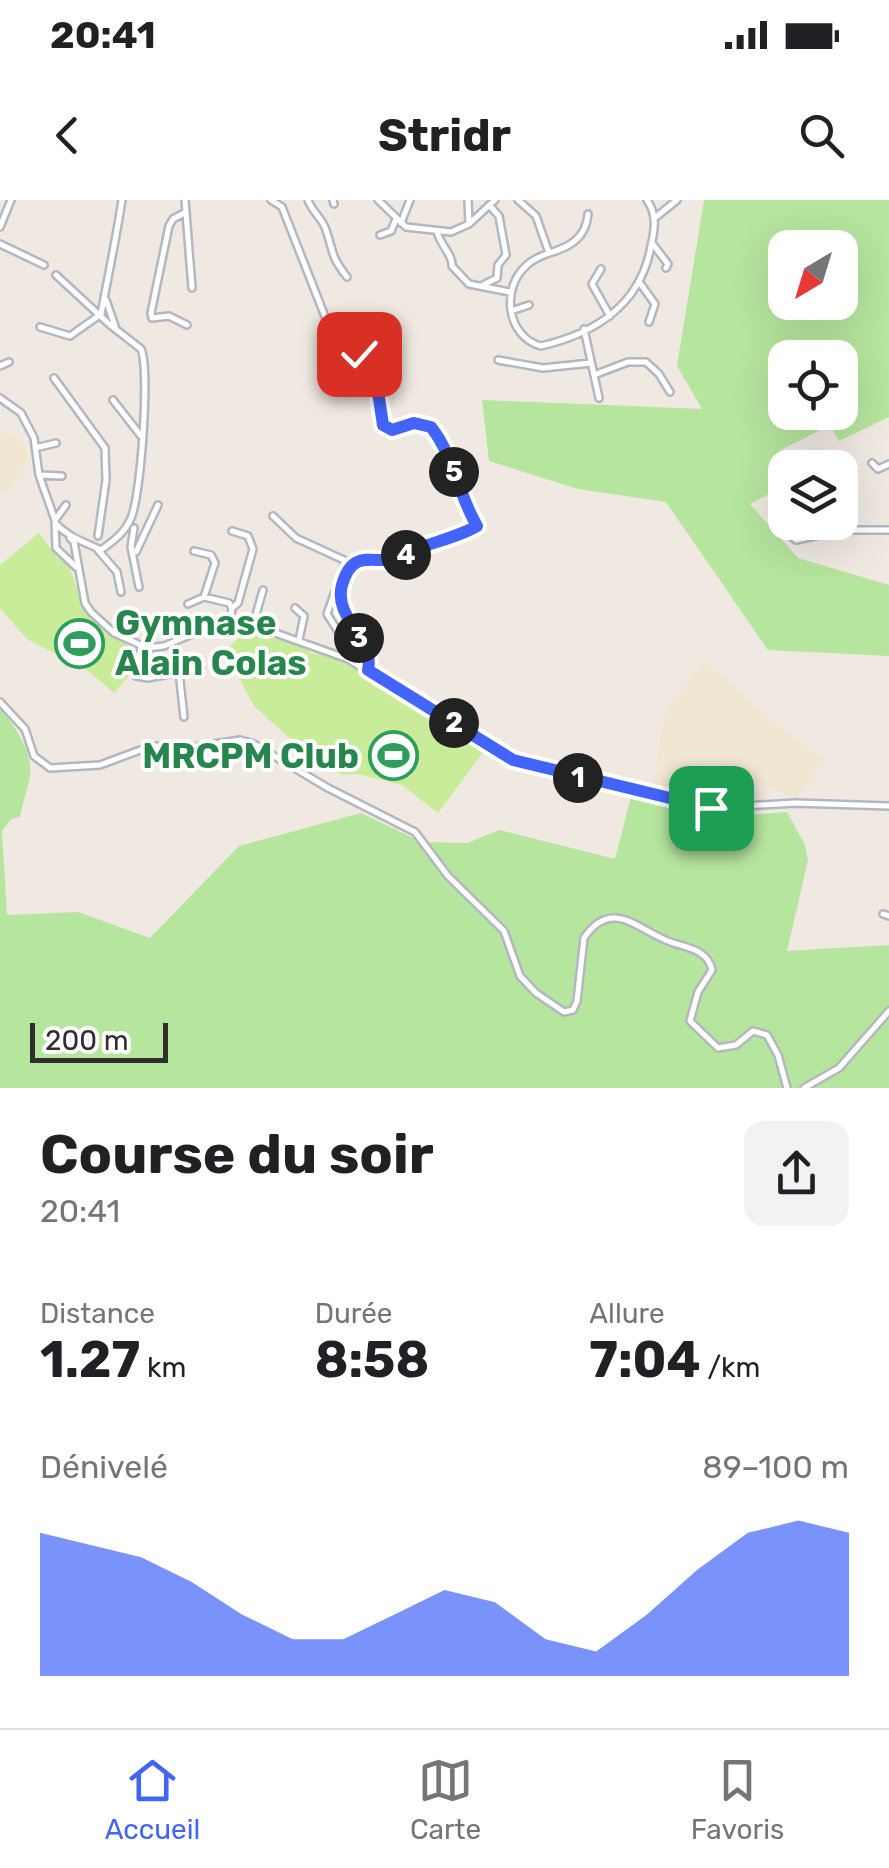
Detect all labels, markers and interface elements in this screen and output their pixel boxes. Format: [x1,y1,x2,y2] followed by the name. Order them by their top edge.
[50,12,156,58] text: 20:41
[40,108,95,163] icon: back
[794,108,849,163] icon: search
[378,109,511,162] text: Stridr
[768,230,858,320] north arrow
[768,230,858,540] map controls
[317,312,402,397] pin
[332,327,387,382] icon: check
[768,340,858,430] button: locate
[429,447,479,497] pin: 5
[768,450,858,540] button: layers
[445,455,463,488] text: 5
[381,530,431,580] pin: 4
[396,538,416,571] text: 4
[115,602,307,684] place label: Gymnase Alain Colas
[334,613,384,663] pin: 3
[54,617,106,669] sports icon: Gymnase Alain Colas
[350,621,368,654] text: 3
[429,698,479,748] pin: 2
[445,706,463,739] text: 2
[368,730,420,782] sports icon: MRCPM Club
[142,735,359,777] place label: MRCPM Club
[553,753,603,803] pin: 1
[571,761,585,794] text: 1
[669,766,754,851] pin
[684,781,739,836] icon: arrive
[30,1018,168,1063] scale bar
[45,1024,129,1057] text: 200 m
[744,1121,849,1226] button: share
[40,1122,434,1187] text: Course du soir
[40,1192,120,1230] text: 20:41
[40,1297,155,1330] text: Distance
[315,1297,393,1330] text: Durée
[589,1297,665,1330] text: Allure
[40,1330,140,1390] text: 1.27
[315,1330,429,1390] text: 8:58
[589,1330,701,1390] text: 7:04
[140,1351,186,1384] text: km
[701,1351,760,1384] text: /km
[40,1448,168,1486] text: Dénivelé
[702,1448,849,1486] text: 89–100 m
[105,1753,200,1846] tab: Accueil
[410,1753,481,1846] tab: Carte
[691,1753,784,1846] tab: Favoris

